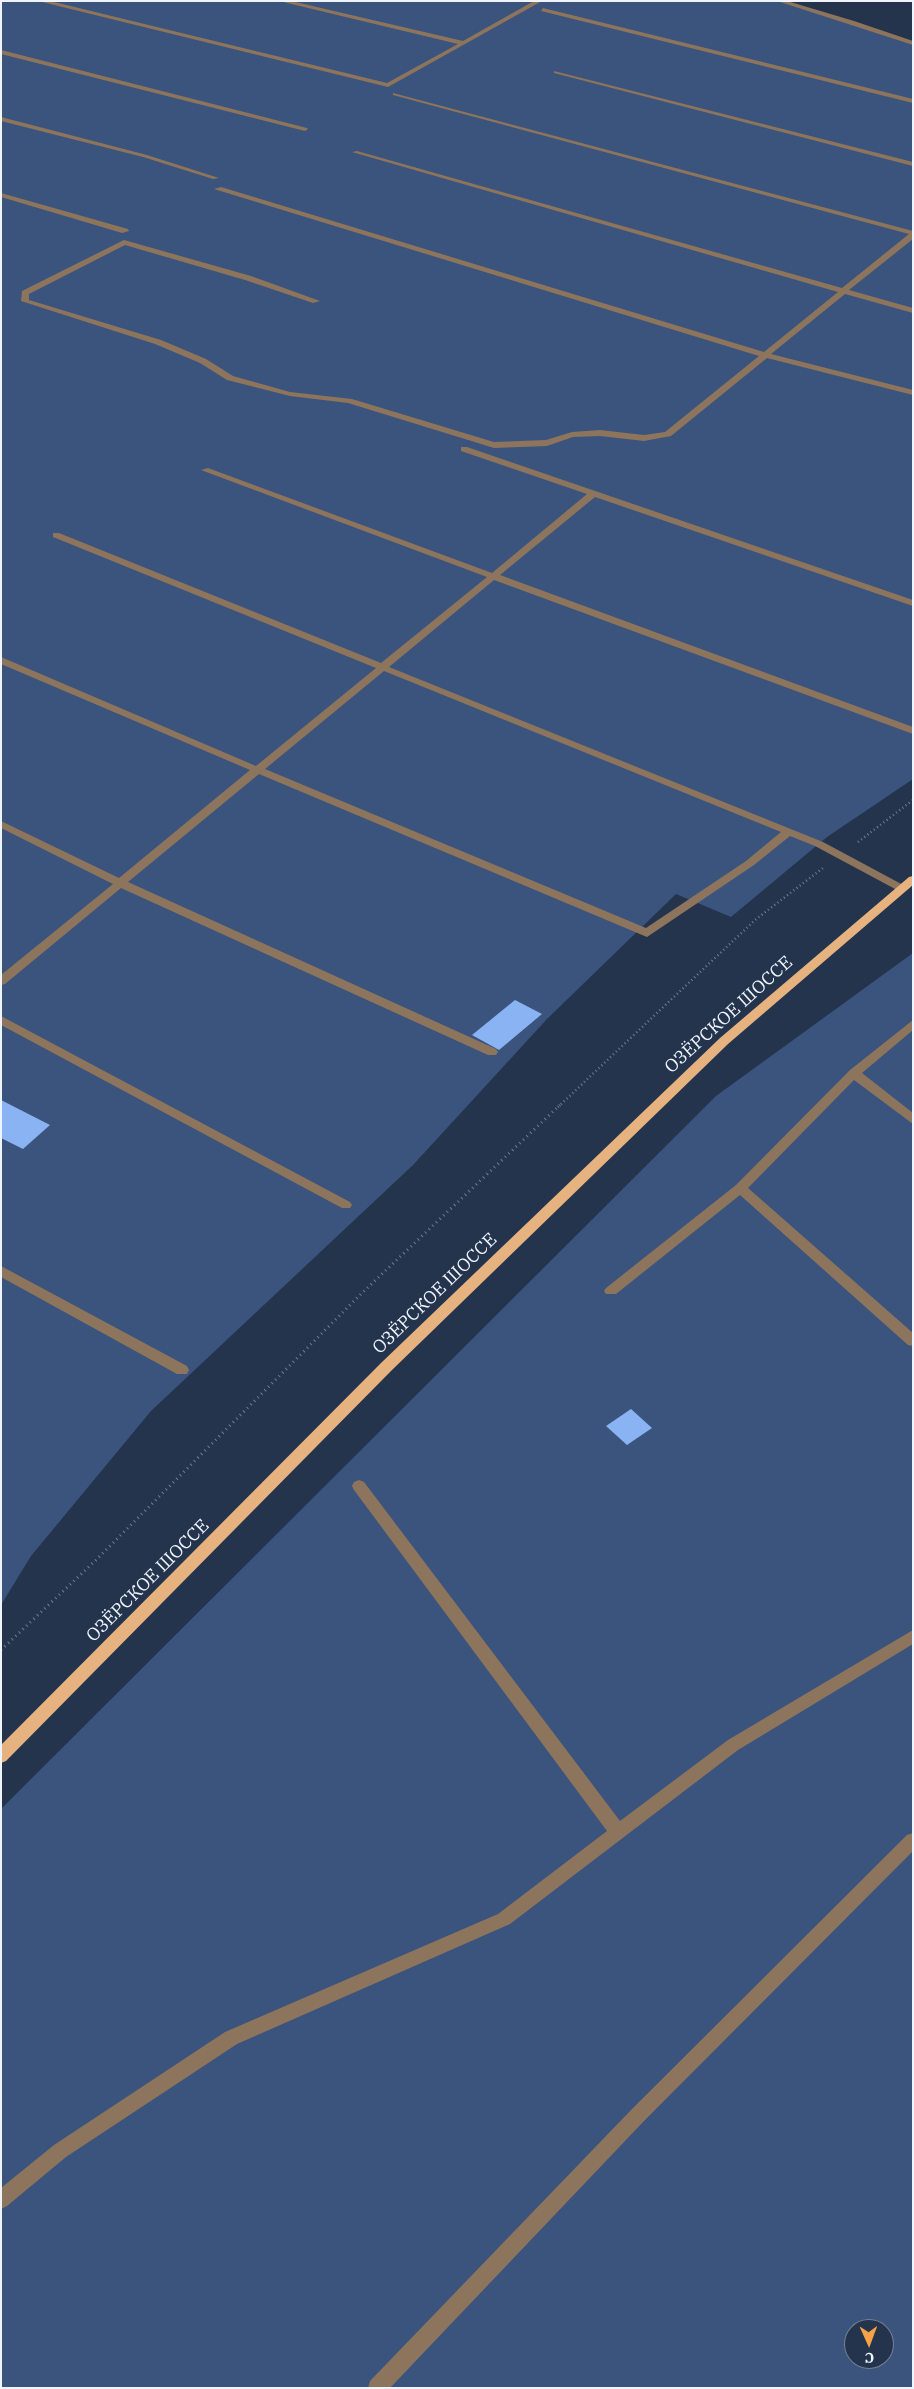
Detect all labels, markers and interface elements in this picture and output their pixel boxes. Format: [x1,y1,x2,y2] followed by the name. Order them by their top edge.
[661,952,797,1078] street label: ОЗЁРСКОЕ ШОССЕ
[368,1229,502,1359] street label: ОЗЁРСКОЕ ШОССЕ
[82,1515,214,1647] street label: ОЗЁРСКОЕ ШОССЕ
[844,2319,894,2369] north arrow
[865,2349,874,2367] text: С

